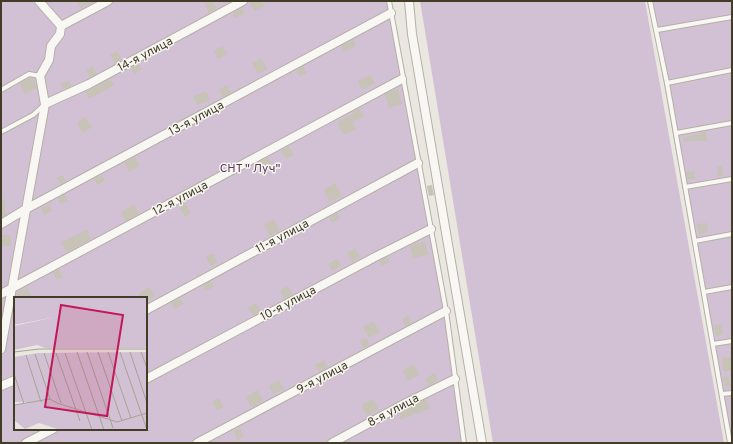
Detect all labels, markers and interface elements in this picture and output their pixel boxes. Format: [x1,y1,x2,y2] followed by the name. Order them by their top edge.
[115,34,176,76] street label: 14-я улица
[166,98,227,140] street label: 13-я улица
[220,161,280,177] park label: СНТ " Луч"
[150,178,211,220] street label: 12-я улица
[253,216,312,258] street label: 11-я улица
[258,283,319,325] street label: 10-я улица
[14,297,147,430] inset map
[294,358,351,398] street label: 9-я улица
[365,391,422,431] street label: 8-я улица

